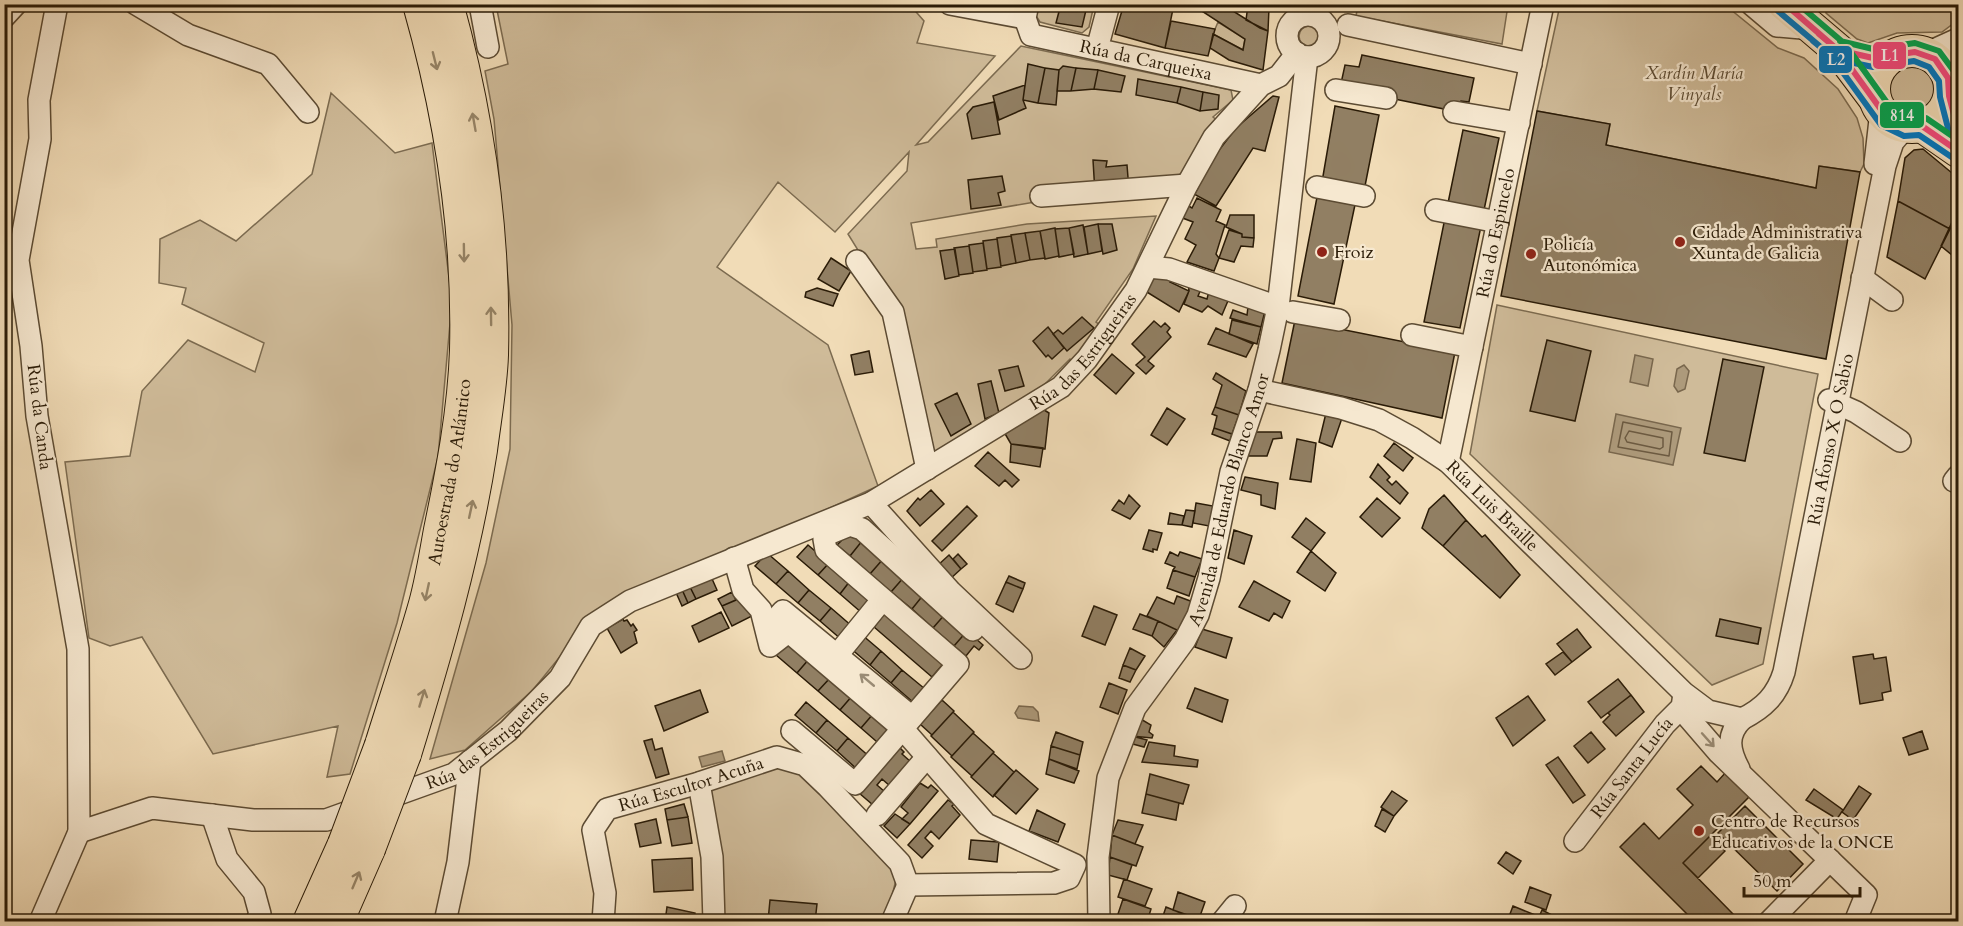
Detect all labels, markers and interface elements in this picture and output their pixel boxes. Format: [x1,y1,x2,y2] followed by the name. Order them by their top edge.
[1077,34,1215,87] street label: Rúa da Carqueixa
[1872,41,1907,70] line badge: L1
[1818,45,1853,74] line badge: L2
[1881,45,1899,67] text: L1
[1827,49,1845,71] text: L2
[429,51,441,70] one-way arrow
[1645,61,1743,107] park label: Xardín María Vinyals
[1879,101,1925,129] line badge: 814
[1890,105,1914,127] text: 814
[468,112,479,132] one-way arrow
[1470,166,1522,300] street label: Rúa do Espincelo
[1692,220,1863,266] place label: Cidade Administrativa Xunta de Galicia
[1543,232,1638,278] place label: Policía Autonómica
[1673,235,1687,249] marker: Cidade Administrativa Xunta de Galicia
[1334,240,1374,265] place label: Froiz
[458,243,469,263] one-way arrow
[1315,245,1329,259] marker: Froiz
[1524,247,1538,261] marker: Policía Autonómica
[1025,288,1143,416] street label: Rúa das Estrigueiras
[486,306,497,326] one-way arrow
[1802,351,1860,528] street label: Rúa Afonso X O Sabio
[21,363,58,472] street label: Rúa da Canda
[1182,370,1276,631] street label: Avenida de Eduardo Blanco Amor
[422,378,477,567] street label: Autoestrada do Atlántico
[1440,455,1544,557] street label: Rúa Luis Braille
[466,500,477,519] one-way arrow
[421,582,433,601] one-way arrow
[860,673,875,687] one-way arrow
[422,685,554,796] street label: Rúa das Estrigueiras
[417,689,428,708] one-way arrow
[1585,711,1679,824] street label: Rúa Santa Lucía
[1701,733,1715,748] one-way arrow
[616,750,767,818] street label: Rúa Escultor Acuña
[1711,809,1894,855] place label: Centro de Recursos Educativos de la ONCE
[1692,824,1706,838] marker: Centro de Recursos Educativos de la ONCE
[1744,860,1860,898] scale bar
[1753,869,1792,894] text: 50 m
[351,871,362,889] one-way arrow

